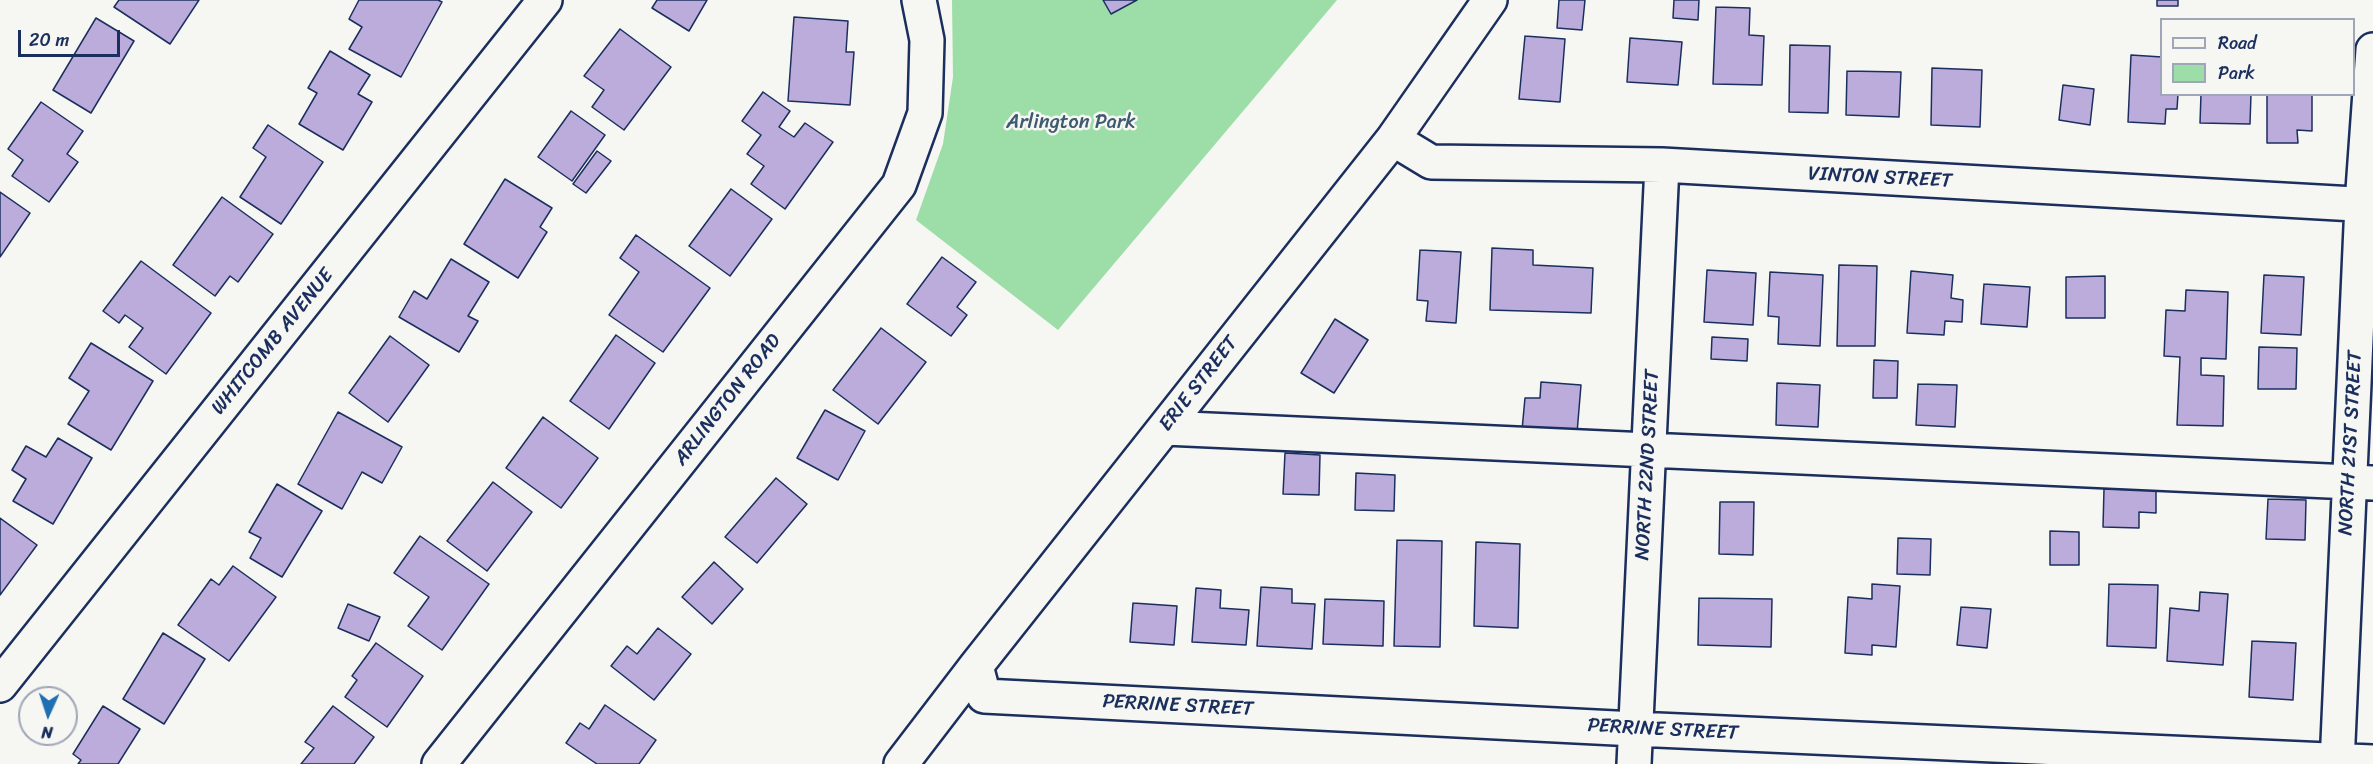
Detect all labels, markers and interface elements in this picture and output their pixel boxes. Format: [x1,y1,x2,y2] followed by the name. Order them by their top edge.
[21,18,123,56] scale bar
[2160,18,2355,96] legend
[29,24,69,56] text: 20 m
[2218,27,2257,59] text: Road
[2218,57,2255,89] text: Park
[1006,111,1136,135] park label: Arlington Park
[1807,162,1953,194] street label: VINTON STREET
[207,264,339,420] street label: WHITCOMB AVENUE
[669,330,787,470] street label: ARLINGTON ROAD
[1154,332,1244,436] street label: ERIE STREET
[2334,350,2368,536] street label: NORTH 21ST STREET
[1631,369,1665,561] street label: NORTH 22ND STREET
[18,686,78,746] north arrow
[1102,690,1254,722] street label: PERRINE STREET
[1587,714,1739,746] street label: PERRINE STREET
[41,718,53,747] text: N

